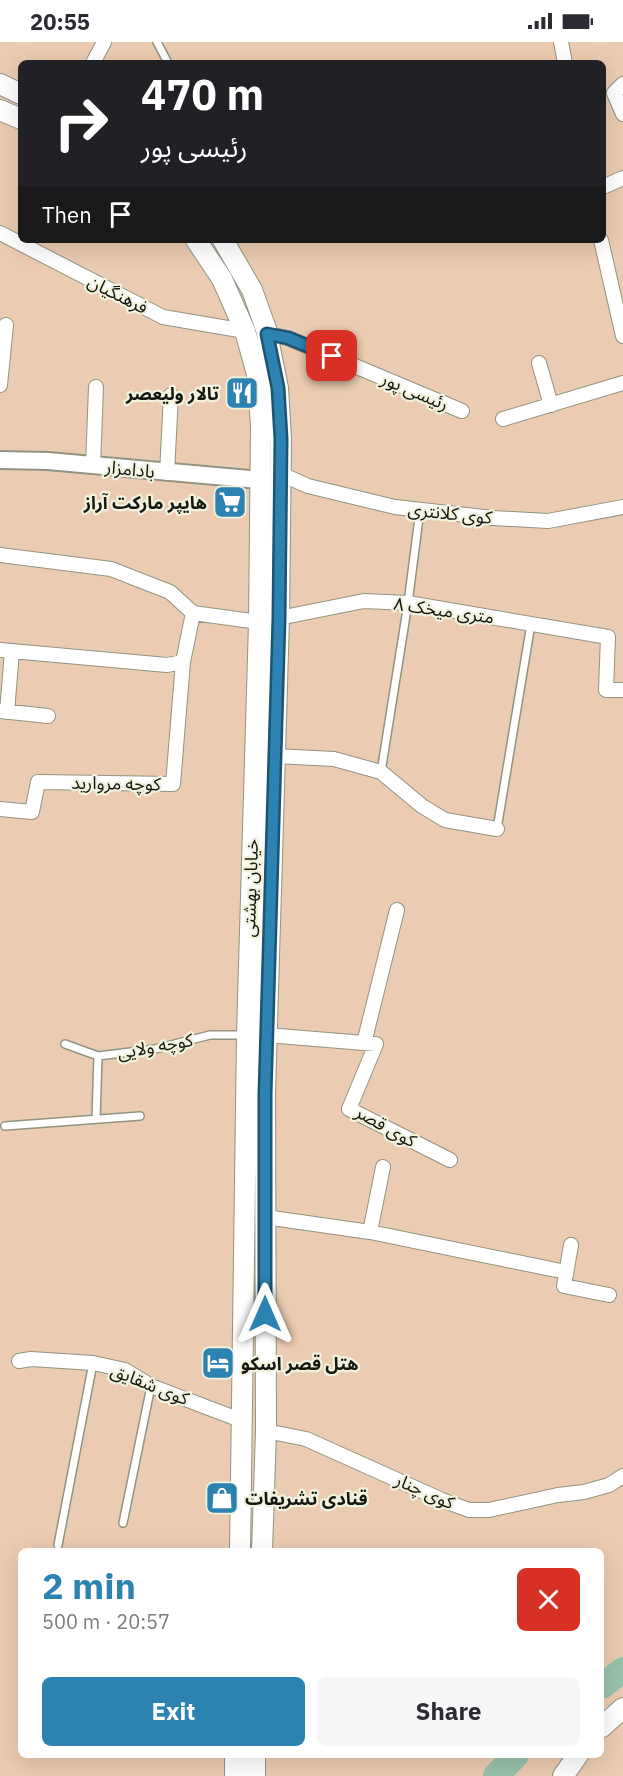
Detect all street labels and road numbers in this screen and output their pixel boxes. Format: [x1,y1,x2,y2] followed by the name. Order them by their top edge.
[84,269,152,319] street label: فرهنگیان
[377,366,452,416] street label: رئیسی پور
[103,455,156,483] street label: بادامزار
[407,497,494,529] street label: کوی کلانتری
[392,592,496,628] street label: ۸ متری میخک
[71,771,161,795] street label: کوچه مروارید
[237,838,263,938] street label: خیابان بهشتی
[115,1028,195,1064] street label: کوچه ولایی
[351,1099,421,1152] street label: کوی قصر
[108,1358,193,1410] street label: کوی شقایق
[391,1467,459,1514] street label: کوی چنار

